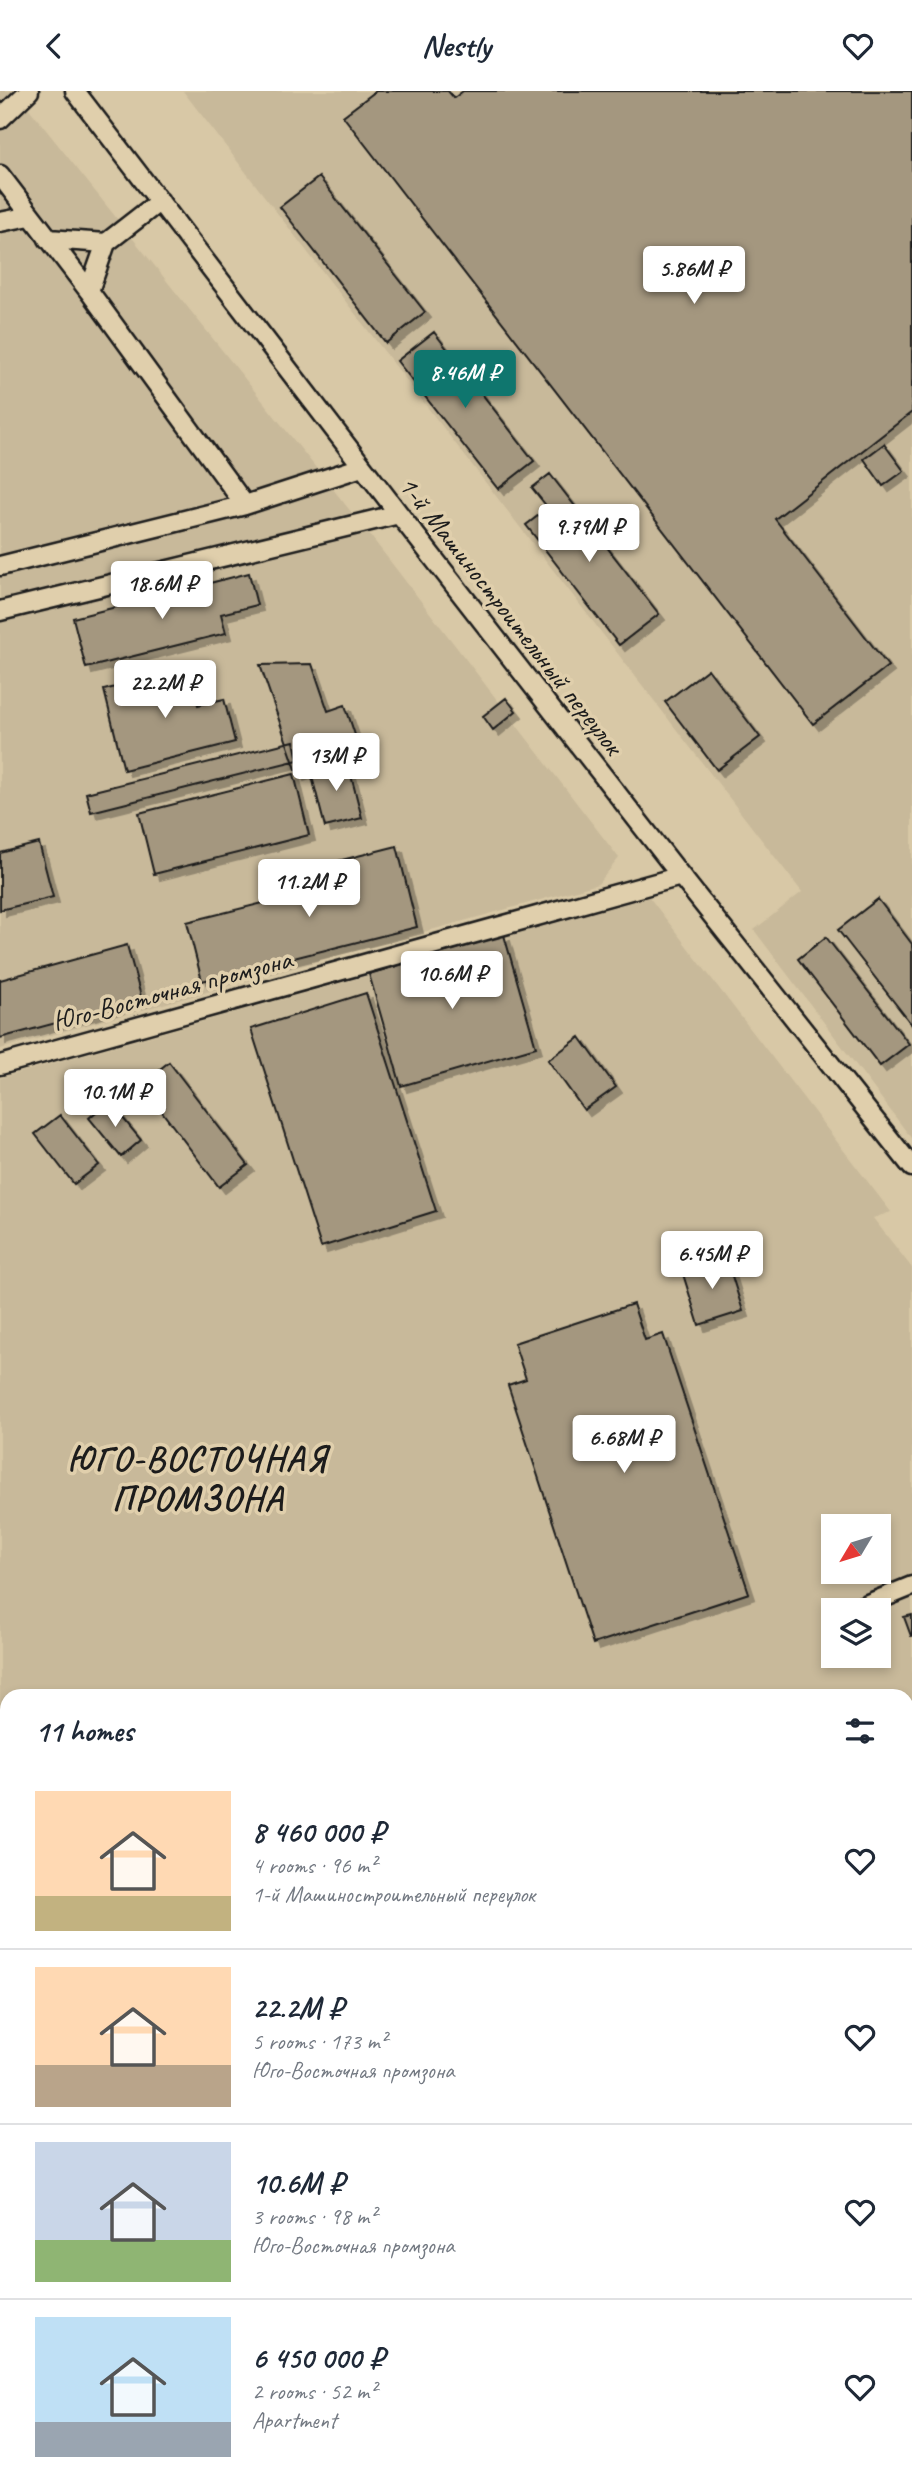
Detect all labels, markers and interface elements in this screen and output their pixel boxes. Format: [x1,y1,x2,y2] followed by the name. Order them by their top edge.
[421,25,491,66] text: Nestly
[35,27,73,65] icon: back
[839,27,877,65] icon: heart
[629,247,759,306] pin: 5.86M ₽
[659,254,729,283] text: 5.86M ₽
[400,351,530,410] pin: 8.46M ₽
[430,358,500,387] text: 8.46M ₽
[391,468,633,764] street label: 1-й Машиностроительный переулок
[524,505,654,564] pin: 9.79M ₽
[554,512,624,541] text: 9.79M ₽
[97,561,227,621] pin: 18.6M ₽
[127,569,197,598] text: 18.6M ₽
[100,661,230,720] pin: 22.2M ₽
[130,668,200,697] text: 22.2M ₽
[287,733,385,793] pin: 13M ₽
[309,741,363,770] text: 13M ₽
[244,859,374,919] pin: 11.2M ₽
[274,867,344,896] text: 11.2M ₽
[49,941,297,1039] street label: Юго-Восточная промзона
[387,951,517,1011] pin: 10.6M ₽
[417,959,487,988] text: 10.6M ₽
[50,1069,180,1129] pin: 10.1M ₽
[80,1077,150,1106] text: 10.1M ₽
[647,1231,777,1291] pin: 6.45M ₽
[677,1239,747,1268] text: 6.45M ₽
[559,1415,689,1475] pin: 6.68M ₽
[589,1423,659,1452] text: 6.68M ₽
[68,1436,332,1521] district label: ЮГО-ВОСТОЧНАЯ ПРОМЗОНА
[821,1514,891,1584] north arrow
[821,1514,891,1668] map controls
[821,1598,891,1668] button: layers
[35,1712,133,1750] text: 11 homes
[841,1712,879,1750] icon: filters
[252,1813,384,1851] text: 8 460 000 ₽
[91,1819,175,1903] icon: home
[841,1842,879,1880] icon: heart
[252,1851,376,1880] text: 4 rooms · 96 m²
[252,1880,535,1909] text: 1-й Машиностроительный переулок
[252,1989,343,2027] text: 22.2M ₽
[91,1995,175,2079] icon: home
[841,2018,879,2056] icon: heart
[252,2027,387,2056] text: 5 rooms · 173 m²
[252,2056,454,2085] text: Юго-Восточная промзона
[252,2164,344,2202] text: 10.6M ₽
[91,2170,175,2254] icon: home
[841,2193,879,2231] icon: heart
[252,2202,376,2231] text: 3 rooms · 98 m²
[252,2231,454,2260] text: Юго-Восточная промзона
[252,2339,384,2377] text: 6 450 000 ₽
[91,2345,175,2429] icon: home
[841,2368,879,2406] icon: heart
[252,2377,376,2406] text: 2 rooms · 52 m²
[252,2406,337,2435] text: Apartment

